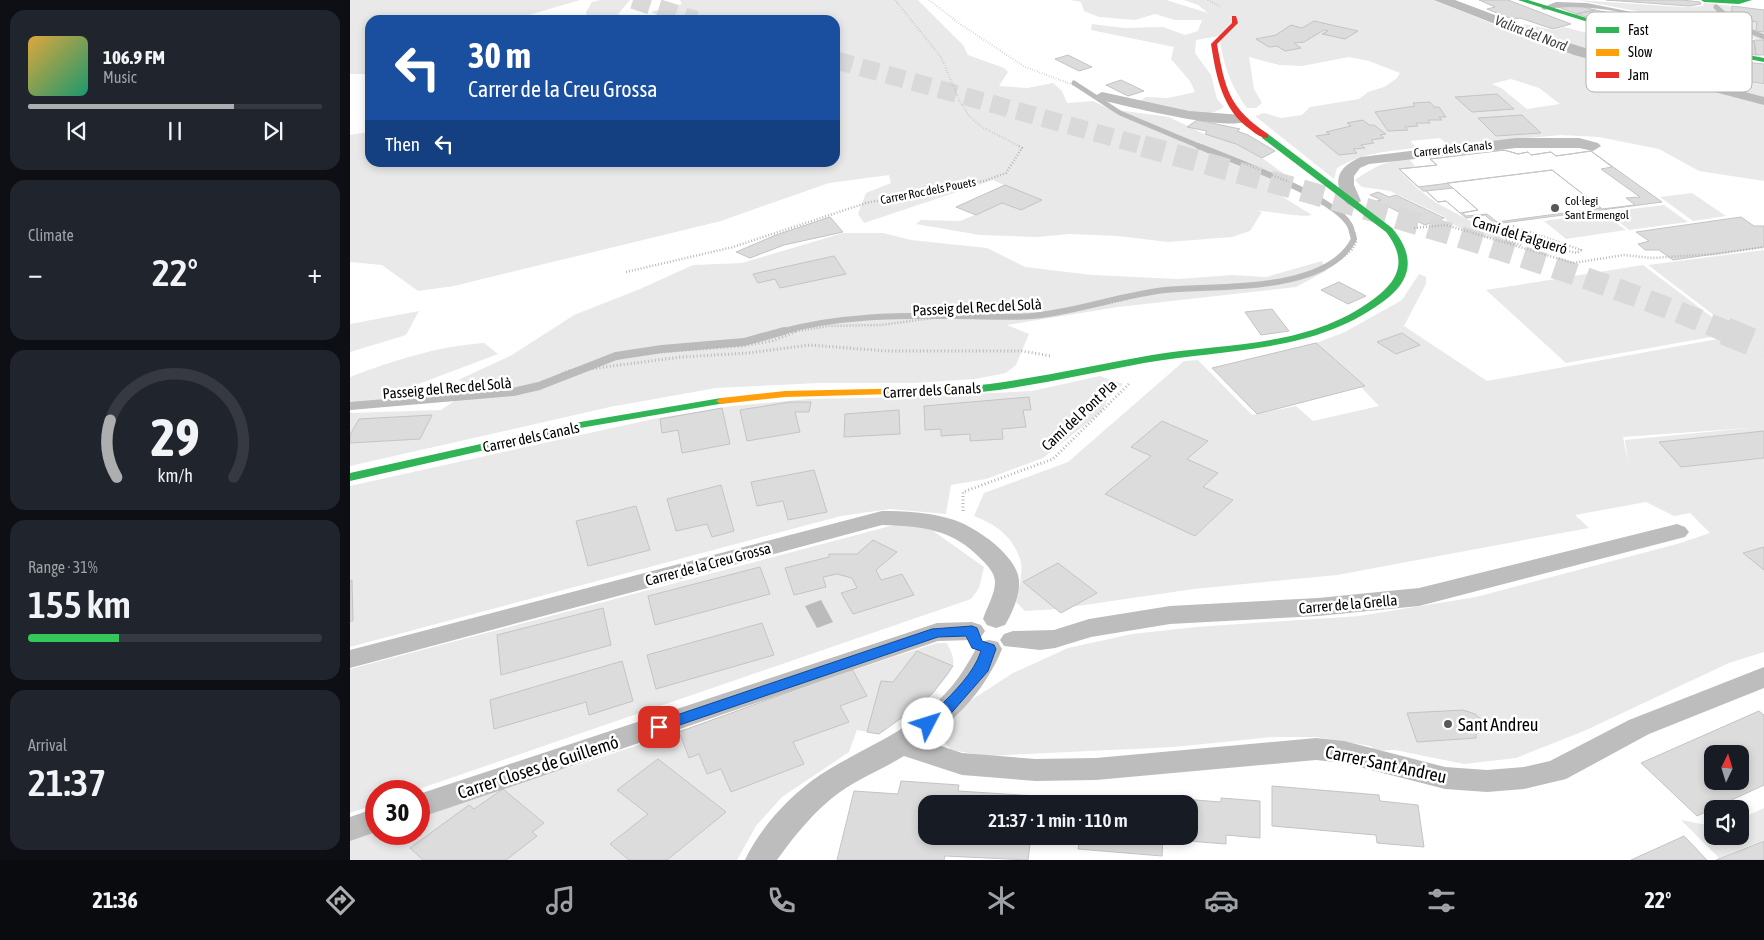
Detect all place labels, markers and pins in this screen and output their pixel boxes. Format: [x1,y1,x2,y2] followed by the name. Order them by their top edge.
[1565,194,1630,222] place label: Col·legi Sant Ermengol
[1549,202,1561,214] marker: Col·legi Sant Ermengol
[638,706,680,748] pin
[1458,714,1539,735] place label: Sant Andreu
[1442,718,1454,730] marker: Sant Andreu

